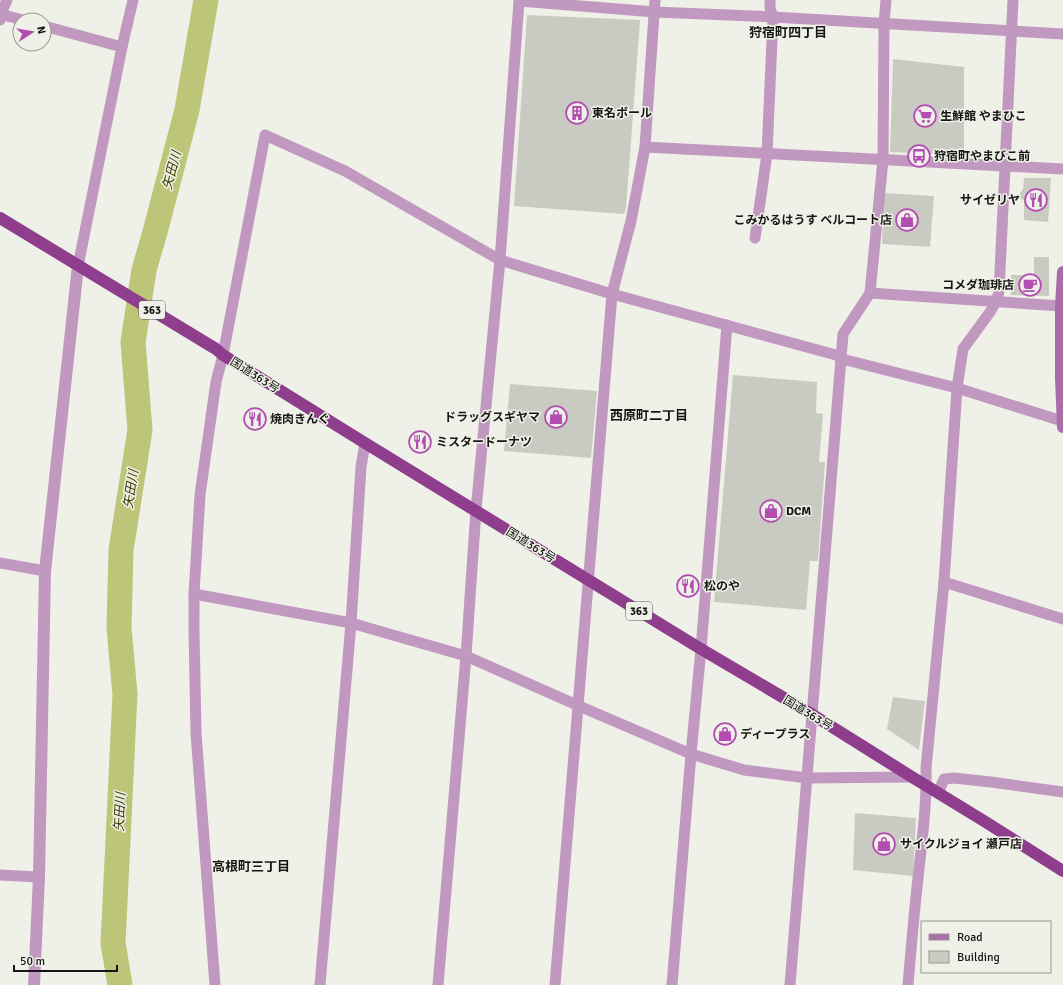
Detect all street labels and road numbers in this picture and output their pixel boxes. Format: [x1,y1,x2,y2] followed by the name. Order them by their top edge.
[139,301,165,319] road number: 363
[227,354,282,396] street label: 国道363号
[503,524,558,566] street label: 国道363号
[626,602,652,620] road number: 363
[780,693,835,734] street label: 国道363号

